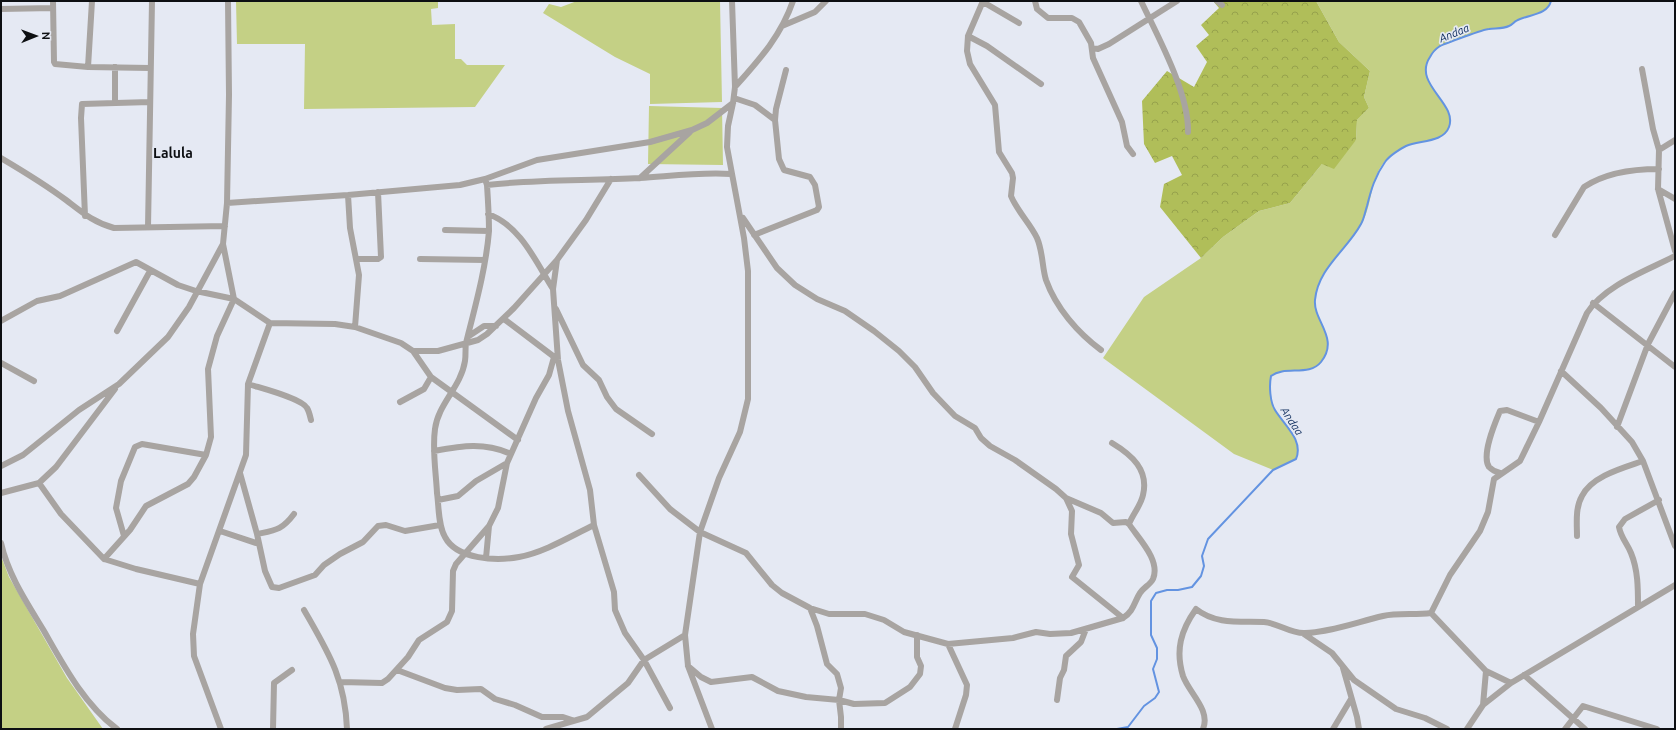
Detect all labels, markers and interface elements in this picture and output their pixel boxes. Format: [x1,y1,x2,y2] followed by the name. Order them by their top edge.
[16,16,56,56] north arrow
[1436,22,1471,45] water label: Andaa
[40,32,52,40] text: N
[153,145,193,161] district label: Lalula
[1278,404,1306,437] water label: Andaa

